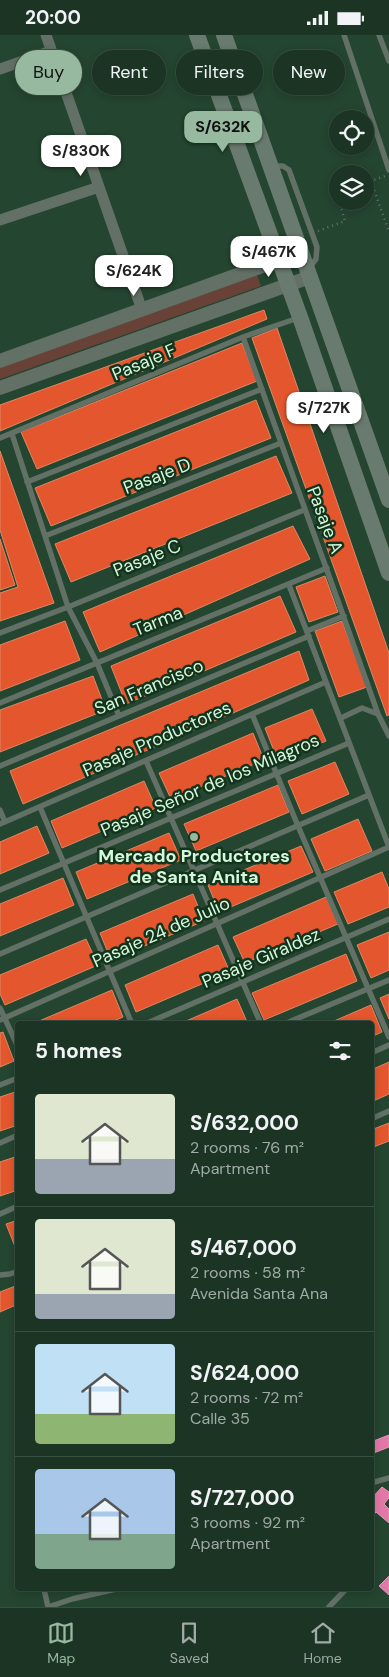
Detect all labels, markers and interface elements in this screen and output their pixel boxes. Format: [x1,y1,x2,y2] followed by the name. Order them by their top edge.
[25,5,81,30] text: 20:00
[15,50,82,95] chip: Buy
[92,50,166,95] chip: Rent
[176,50,263,95] chip: Filters
[273,50,345,95] chip: New
[329,110,374,210] map controls
[329,110,374,155] button: locate
[182,111,264,153] pin: S/632K
[195,116,251,137] text: S/632K
[40,135,122,177] pin: S/830K
[52,140,110,161] text: S/830K
[329,165,374,210] button: layers
[228,235,310,278] pin: S/467K
[242,241,296,262] text: S/467K
[93,255,175,297] pin: S/624K
[106,260,162,281] text: S/624K
[108,338,180,386] street label: Pasaje F
[283,391,365,434] pin: S/727K
[297,397,351,418] text: S/727K
[120,452,194,500] street label: Pasaje D
[301,483,349,557] street label: Pasaje A
[110,534,184,582] street label: Pasaje C
[130,600,186,642] street label: Tarma
[91,653,207,721] street label: San Francisco
[79,695,235,783] street label: Pasaje Productores
[97,728,323,842] street label: Pasaje Señor de los Milagros
[188,831,200,843] marker: Mercado Productores de Santa Anita
[98,844,290,889] place label: Mercado Productores de Santa Anita
[88,891,234,973] street label: Pasaje 24 de Julio
[198,922,324,994] street label: Pasaje Giraldez
[35,1037,122,1065] text: 5 homes
[326,1037,354,1065] icon: filters
[190,1109,299,1137] text: S/632,000
[75,1114,135,1174] icon: home
[190,1137,304,1158] text: 2 rooms · 76 m²
[190,1158,270,1179] text: Apartment
[190,1234,297,1262] text: S/467,000
[75,1239,135,1299] icon: home
[190,1262,305,1283] text: 2 rooms · 58 m²
[190,1283,328,1304] text: Avenida Santa Ana
[190,1359,299,1387] text: S/624,000
[75,1364,135,1424] icon: home
[190,1387,303,1408] text: 2 rooms · 72 m²
[190,1408,250,1429] text: Calle 35
[190,1484,294,1512] text: S/727,000
[75,1489,135,1549] icon: home
[190,1512,305,1533] text: 3 rooms · 92 m²
[190,1533,270,1554] text: Apartment
[47,1619,75,1667] tab: Map
[170,1619,209,1667] tab: Saved
[303,1619,342,1667] tab: Home

